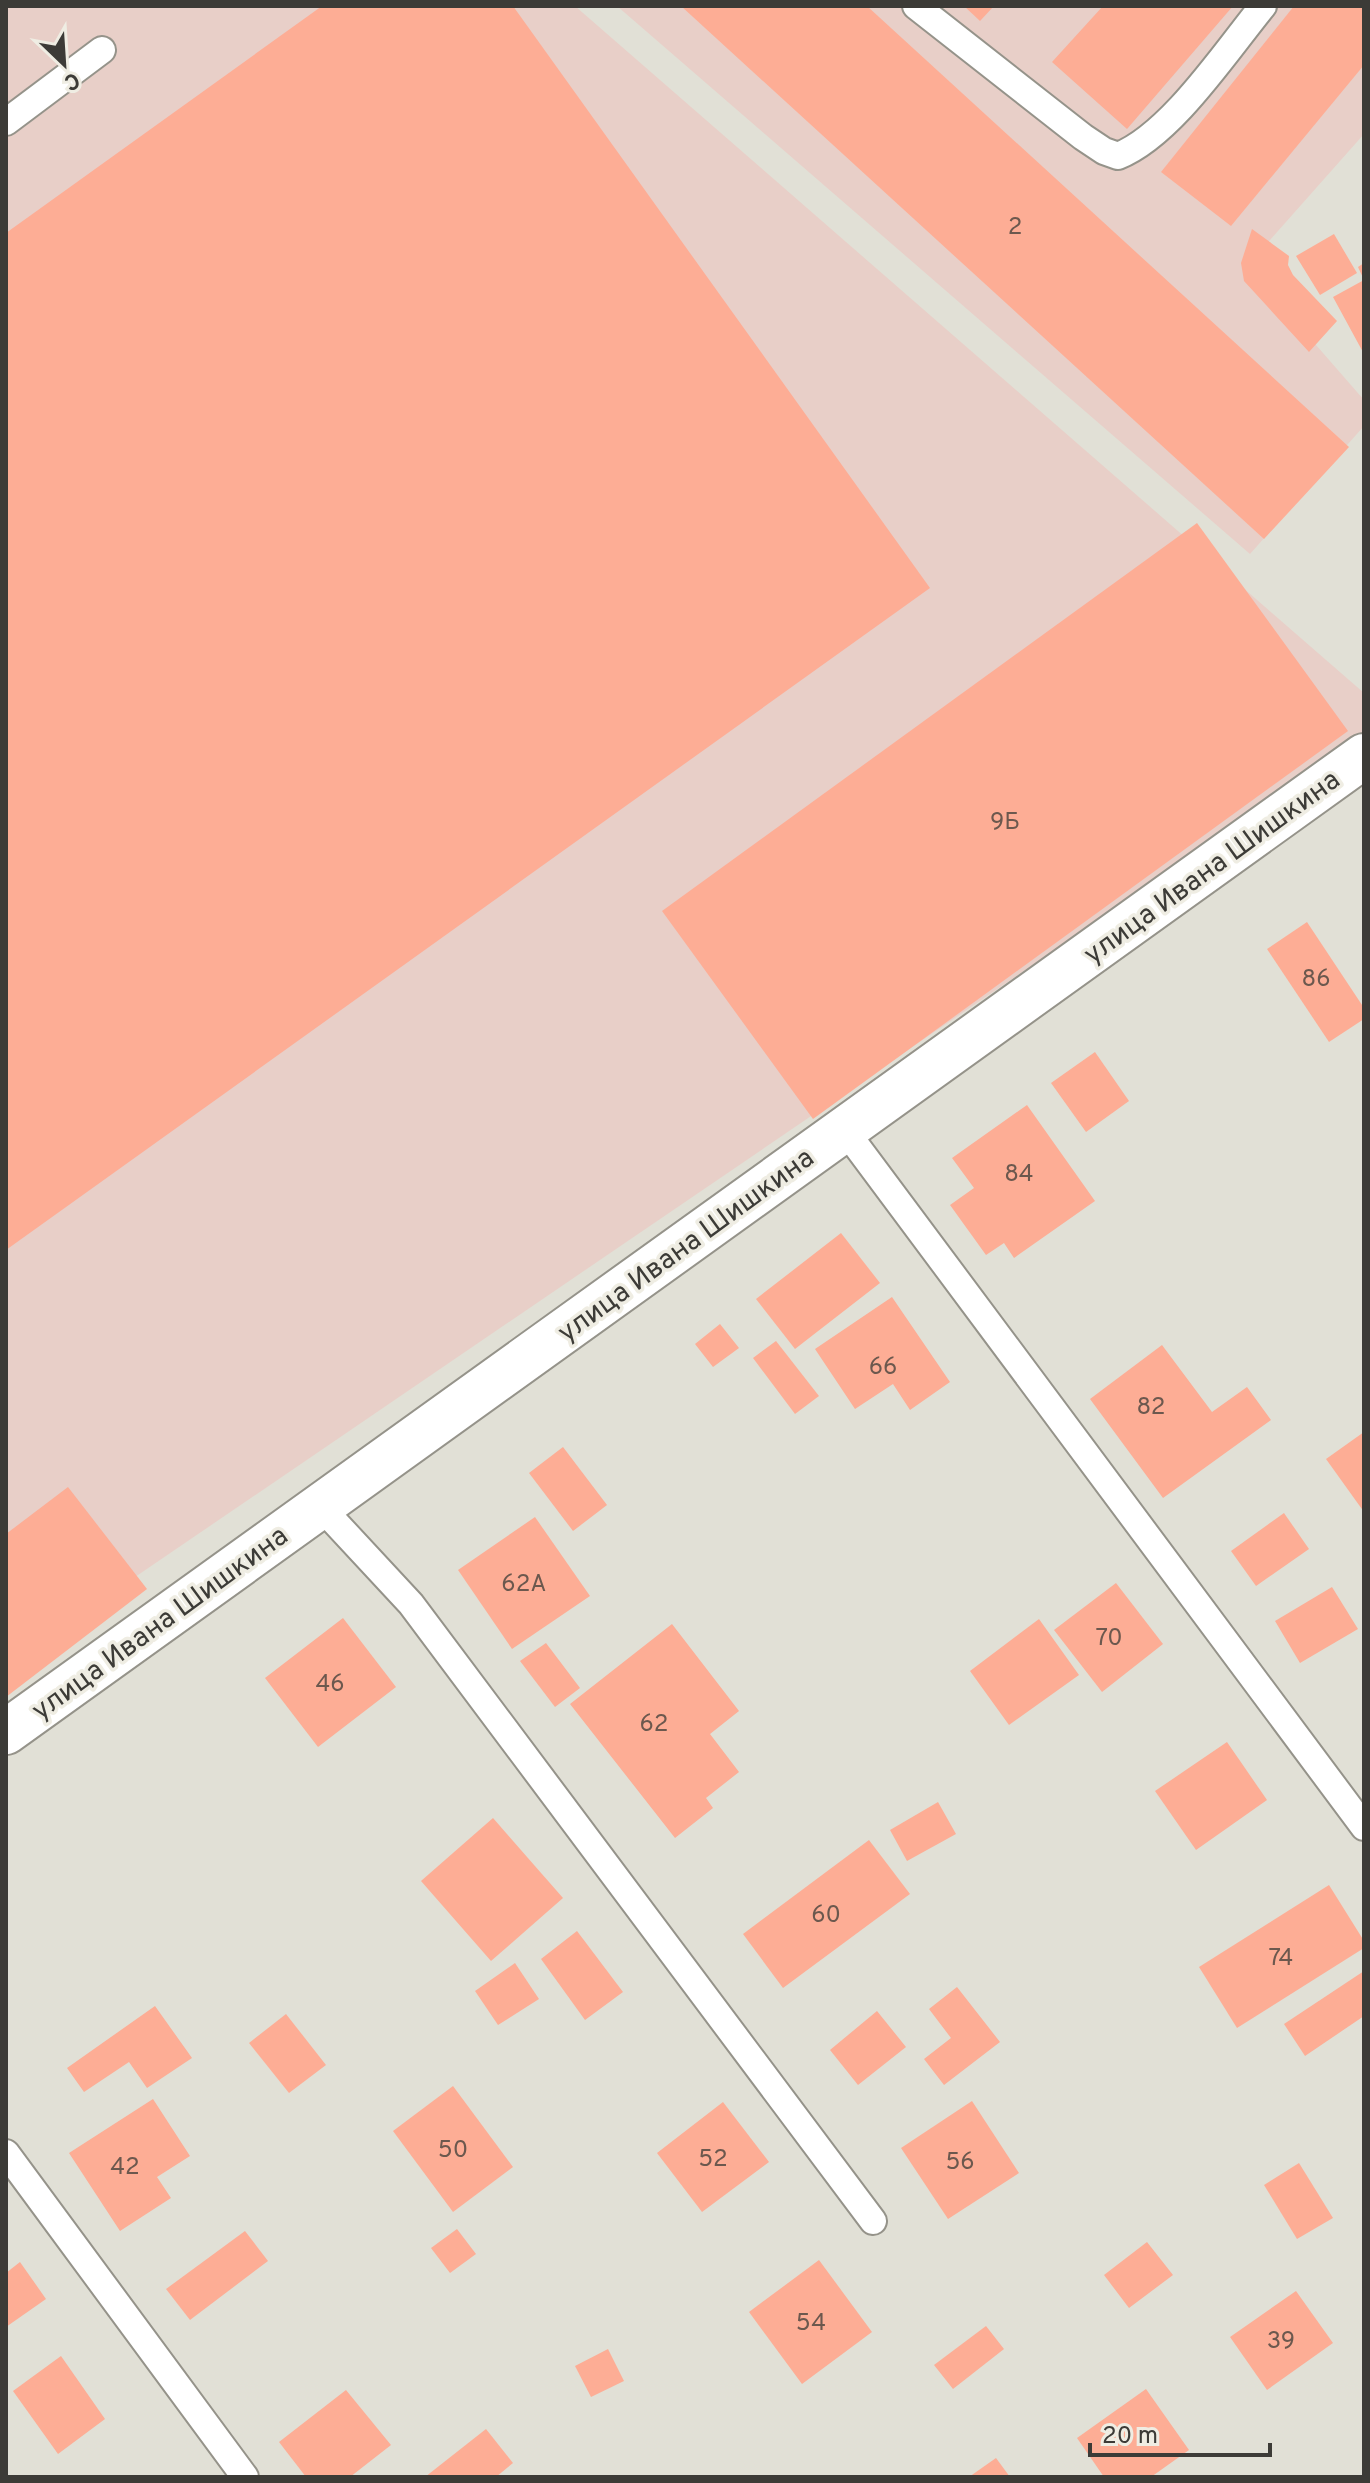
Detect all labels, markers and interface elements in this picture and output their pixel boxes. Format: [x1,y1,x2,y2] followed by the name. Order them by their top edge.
[24,24,104,104] north arrow
[59,65,83,95] text: С
[1008,213,1022,243] house number: 2
[1077,763,1348,974] street label: улица Ивана Шишкина
[990,808,1020,838] house number: 9Б
[1302,965,1331,995] house number: 86
[551,1141,822,1352] street label: улица Ивана Шишкина
[1004,1160,1034,1190] house number: 84
[869,1353,897,1383] house number: 66
[1137,1393,1165,1423] house number: 82
[25,1519,296,1730] street label: улица Ивана Шишкина
[501,1570,547,1600] house number: 62А
[1095,1624,1123,1654] house number: 70
[315,1670,345,1700] house number: 46
[639,1710,669,1740] house number: 62
[811,1901,841,1931] house number: 60
[1268,1944,1294,1974] house number: 74
[438,2136,468,2166] house number: 50
[698,2145,728,2175] house number: 52
[945,2148,975,2178] house number: 56
[110,2153,140,2183] house number: 42
[796,2309,826,2339] house number: 54
[1267,2327,1295,2357] house number: 39
[1090,2407,1270,2457] scale bar
[1102,2422,1158,2452] text: 20 m

